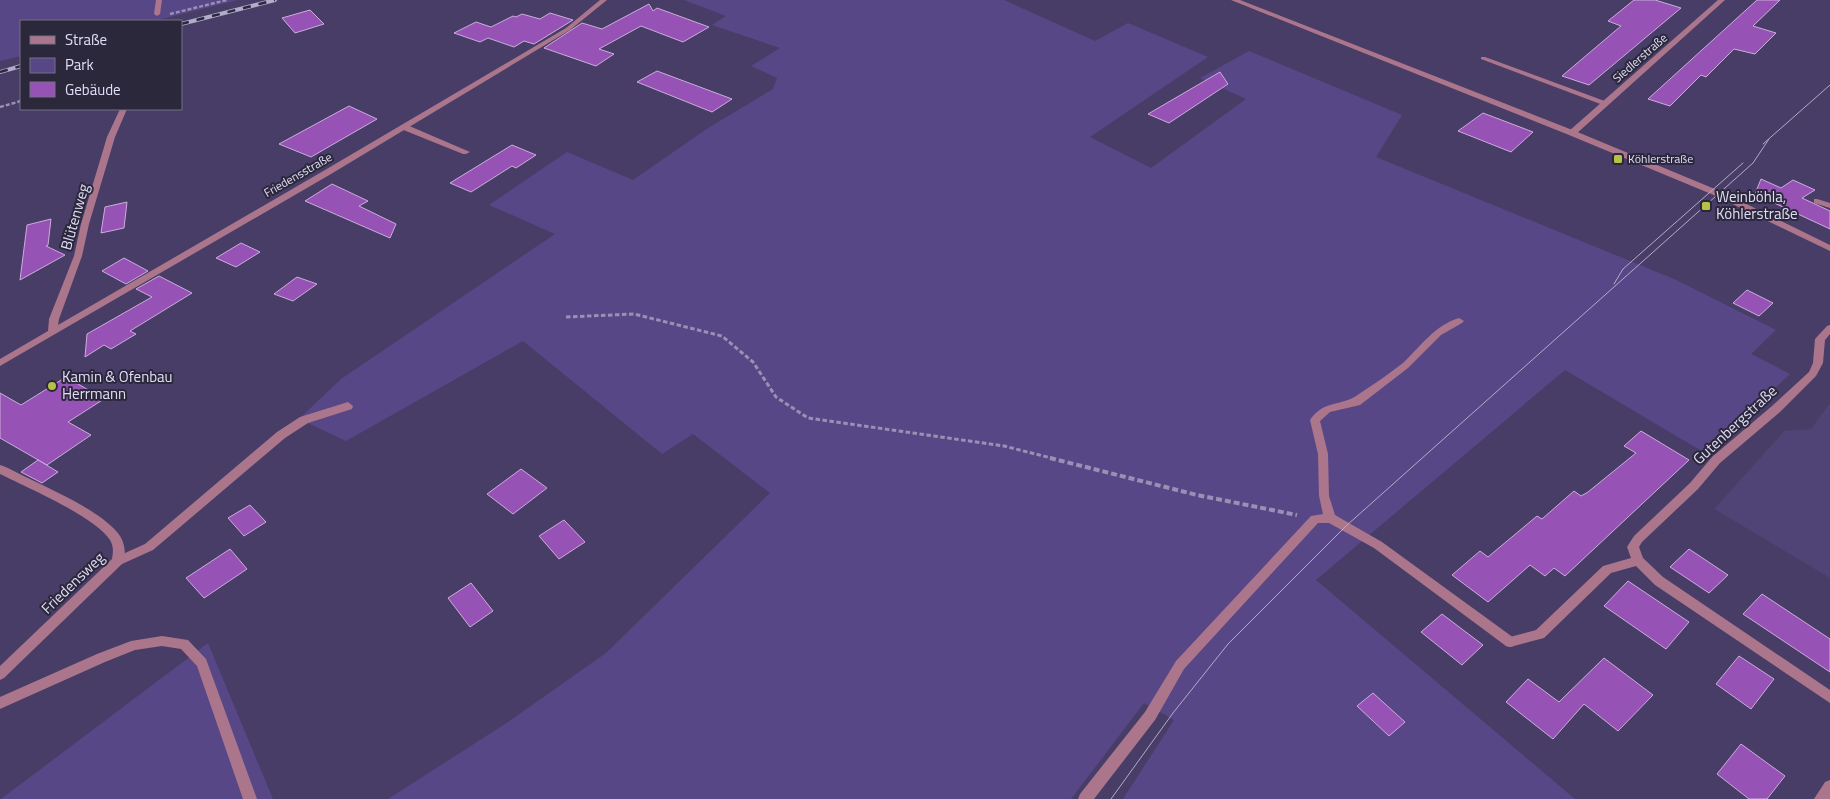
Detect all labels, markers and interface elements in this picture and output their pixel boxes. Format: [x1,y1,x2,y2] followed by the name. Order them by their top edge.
[20,20,182,110] legend
[65,28,107,51] text: Straße
[1608,28,1671,87] street label: Siedlerstraße
[65,53,94,76] text: Park
[65,78,121,101] text: Gebäude
[260,147,336,202] street label: Friedensstraße
[1628,149,1693,168] place label: Köhlerstraße
[1612,153,1624,165] marker: Köhlerstraße
[54,181,95,253] street label: Blütenweg
[1716,185,1798,225] place label: Weinböhla, Köhlerstraße
[1700,200,1712,212] marker: Weinböhla, Köhlerstraße
[62,365,173,405] place label: Kamin & Ofenbau Herrmann
[46,380,58,392] marker: Kamin & Ofenbau Herrmann
[1688,380,1782,470] street label: Gutenbergstraße
[36,546,110,619] street label: Friedensweg

